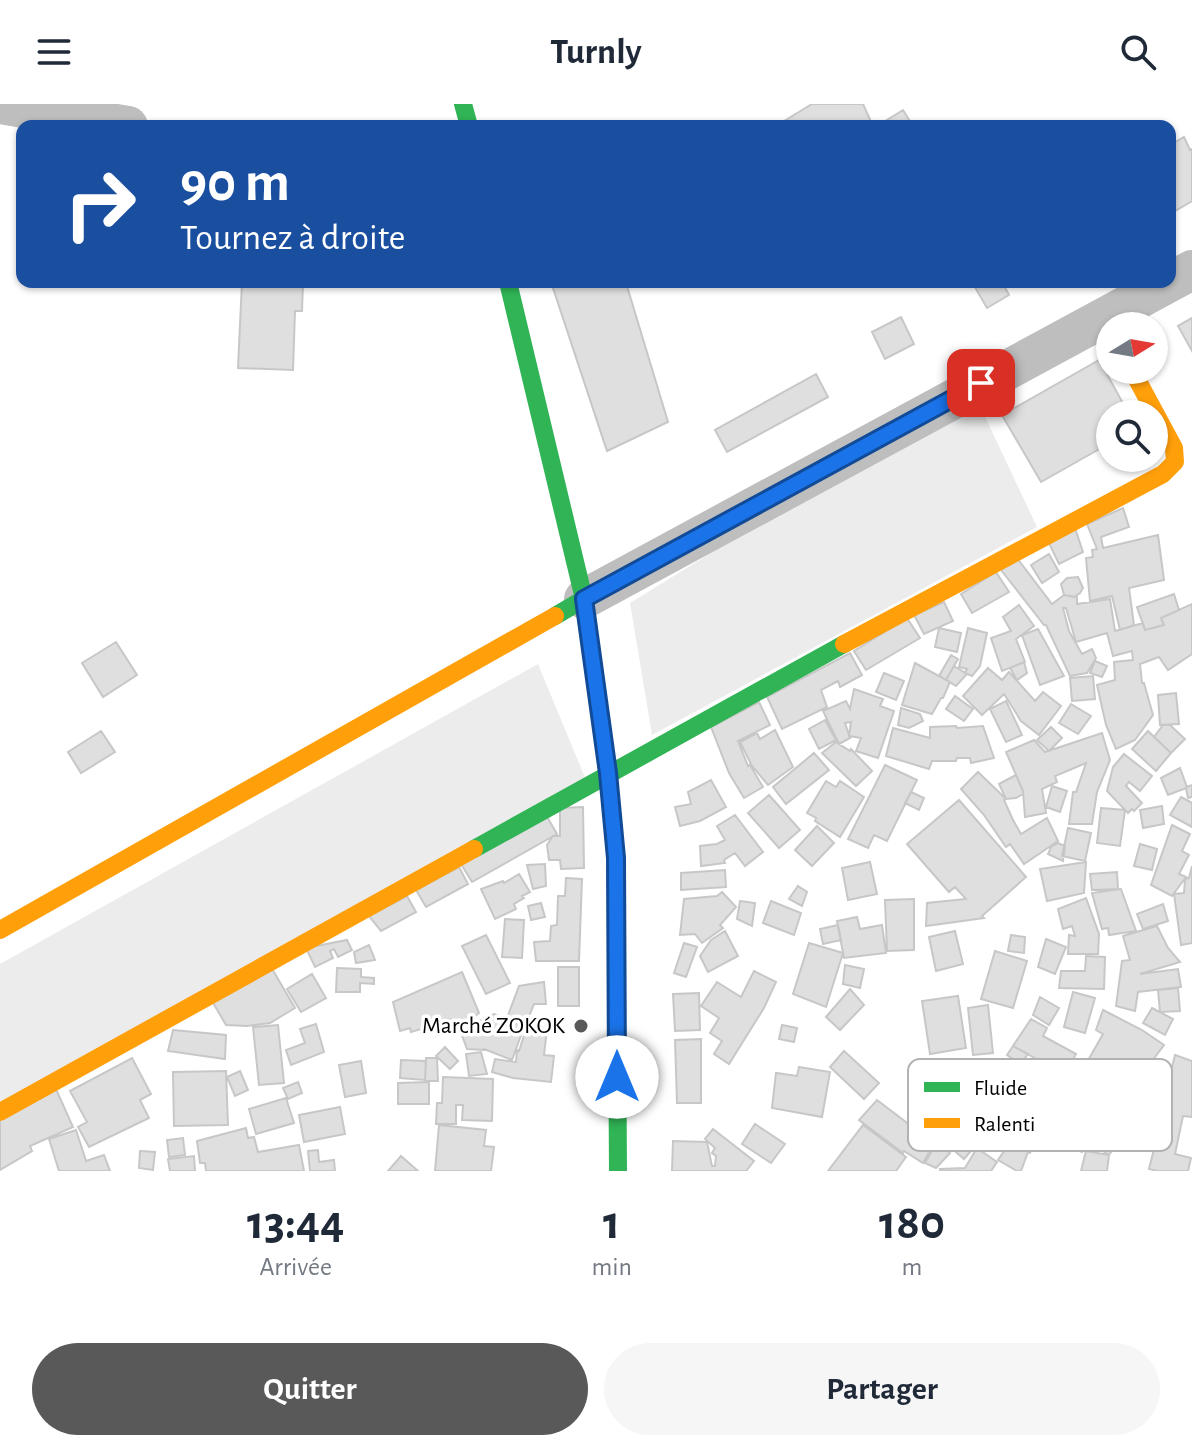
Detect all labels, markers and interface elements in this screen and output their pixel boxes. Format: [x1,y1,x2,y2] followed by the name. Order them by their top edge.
[32,30,76,74] icon: menu
[1116,30,1160,74] icon: search
[550,34,642,70] text: Turnly
[48,152,152,256] icon: right
[180,155,290,211] text: 90 m
[180,220,405,256] text: Tournez à droite
[1096,312,1168,384] north arrow
[1096,312,1168,472] map controls
[947,349,1015,417] pin
[959,361,1003,405] icon: arrive
[1096,400,1168,472] button: search
[422,1014,566,1038] place label: Marché ZOKOK
[572,1017,590,1035] marker: Marché ZOKOK
[575,1035,659,1119] position arrow
[908,1059,1172,1151] legend
[974,1077,1027,1099] text: Fluide
[974,1113,1035,1135] text: Ralenti
[247,1200,344,1248] text: 13:44
[603,1200,620,1248] text: 1
[879,1200,945,1248] text: 180
[259,1254,332,1280] text: Arrivée
[591,1254,632,1280] text: min
[902,1254,922,1280] text: m
[32,1343,588,1435] button: Quitter
[604,1343,1160,1435] button: Partager

